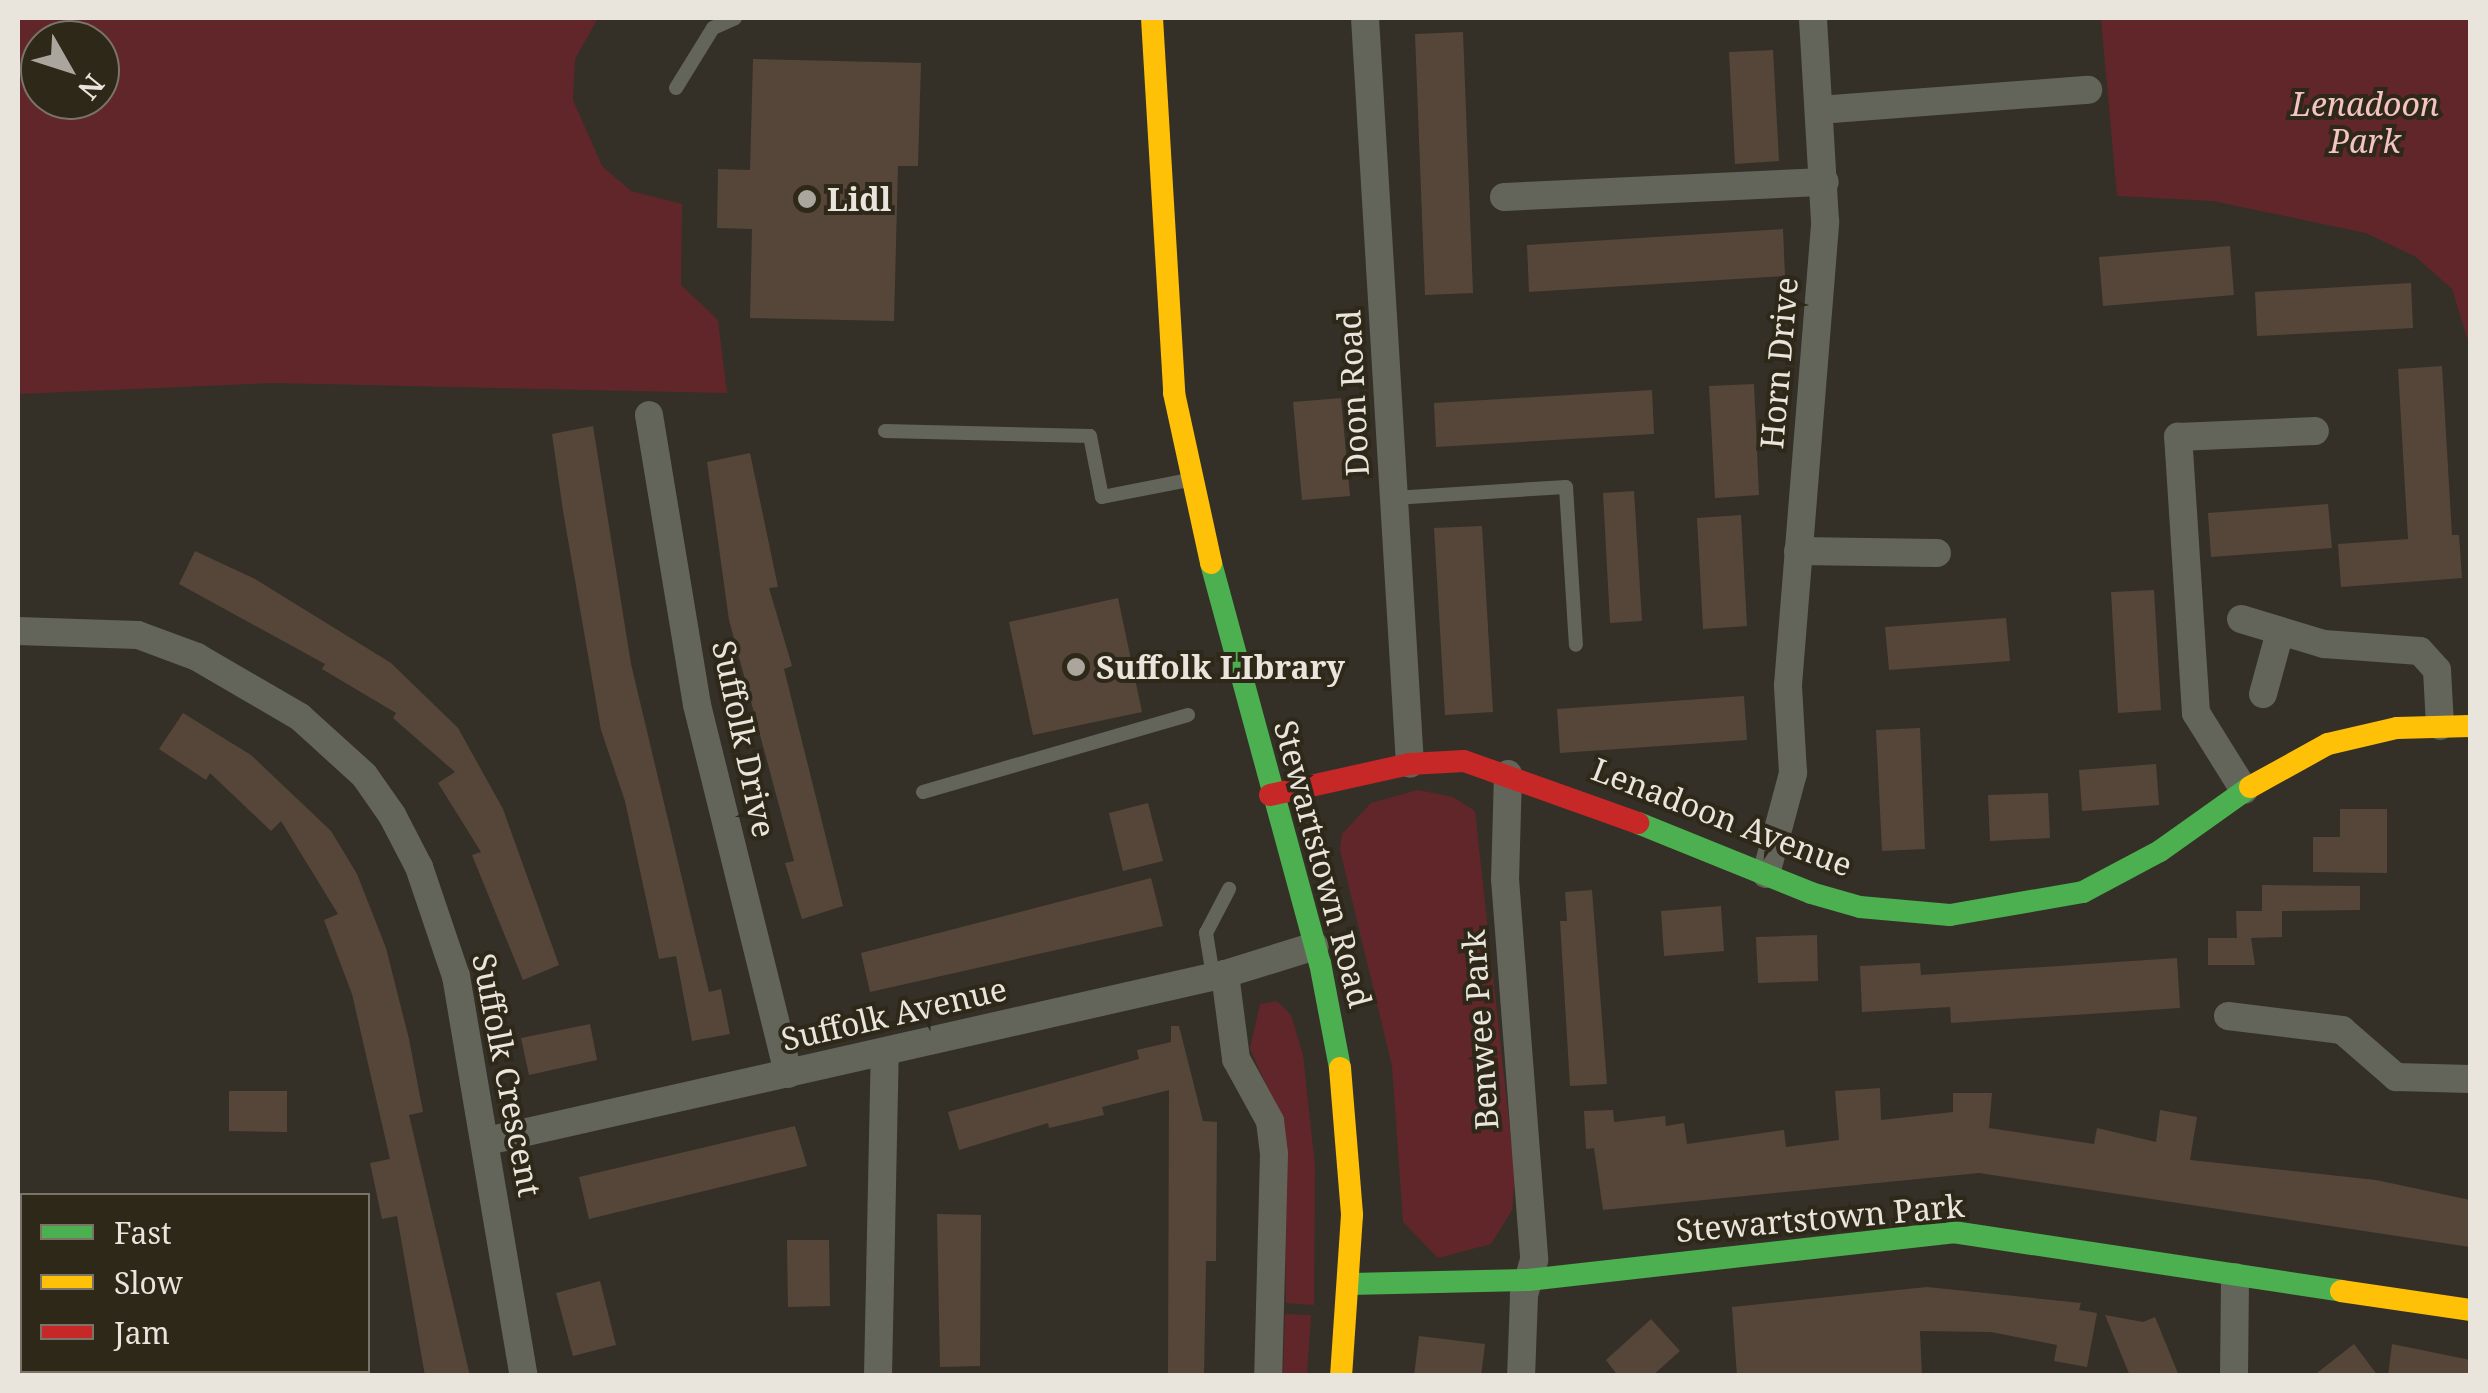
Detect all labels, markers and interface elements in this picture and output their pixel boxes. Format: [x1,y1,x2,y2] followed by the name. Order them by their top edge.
[20,20,120,120] north arrow
[70,67,113,108] text: N
[2291,86,2439,161] park label: Lenadoon Park
[827,180,891,218] place label: Lidl
[796,188,818,210] marker: Lidl
[1752,276,1806,450] street label: Horn Drive
[1329,309,1377,477] street label: Doon Road
[704,637,784,841] street label: Suffolk Drive
[1096,648,1345,686] place label: Suffolk LIbrary
[1065,656,1087,678] marker: Suffolk LIbrary
[1266,716,1380,1012] street label: Stewartstown Road
[1586,750,1858,884] street label: Lenadoon Avenue
[1454,929,1506,1131] street label: Benwee Park
[465,950,549,1200] street label: Suffolk Crescent
[778,969,1010,1059] street label: Suffolk Avenue
[1674,1186,1966,1250] street label: Stewartstown Park
[20,1193,370,1373] legend
[114,1212,171,1253] text: Fast
[114,1262,183,1303] text: Slow
[114,1312,170,1353] text: Jam

